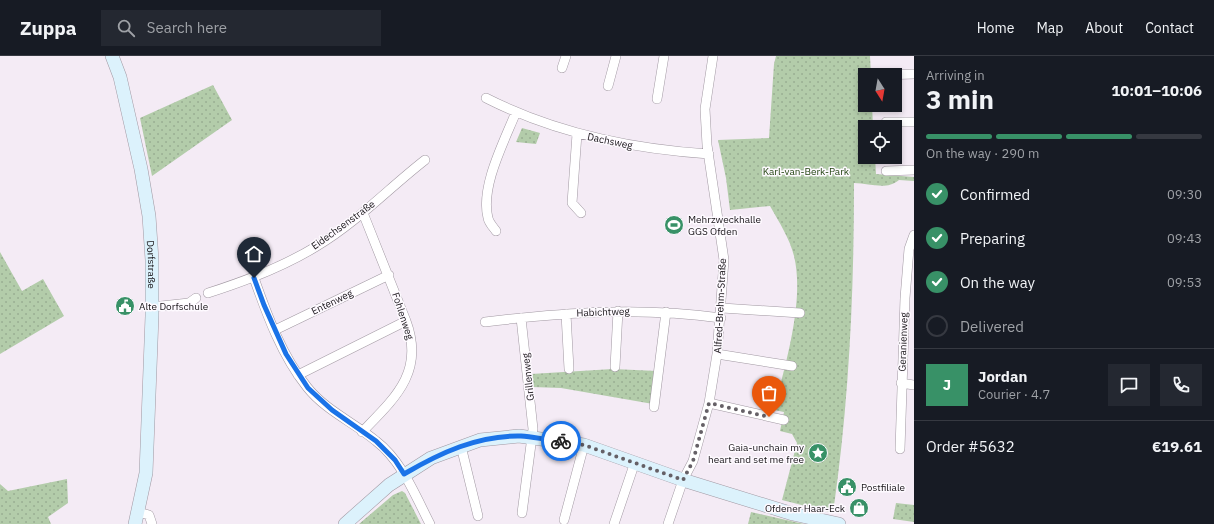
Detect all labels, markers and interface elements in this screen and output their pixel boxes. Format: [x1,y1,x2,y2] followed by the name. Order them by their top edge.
[101,10,381,46] search box
[20,16,77,40] text: Zuppa
[115,17,137,39] icon: search
[147,18,227,37] text: Search here
[977,19,1014,37] text: Home
[1036,19,1063,37] text: Map
[1085,19,1123,37] text: About
[1145,19,1194,37] text: Contact
[926,67,985,84] text: Arriving in
[858,68,902,112] north arrow
[858,68,902,164] map controls
[1111,81,1202,100] text: 10:01–10:06
[926,82,994,116] text: 3 min
[858,120,902,164] button: locate
[586,130,635,152] street label: Dachsweg
[926,145,1039,162] text: On the way · 290 m
[763,165,850,178] park label: Karl-van-Berk-Park
[926,183,948,205] icon: check
[960,185,1030,204] text: Confirmed
[1167,186,1202,203] text: 09:30
[309,197,378,252] street label: Eidechsenstraße
[688,213,761,238] place label: Mehrzweckhalle GGS Ofden
[663,214,685,236] sports icon: Mehrzweckhalle GGS Ofden
[926,227,948,249] icon: check
[960,229,1025,248] text: Preparing
[1167,230,1202,247] text: 09:43
[237,237,271,278] pin
[144,240,159,289] street label: Dorfstraße
[243,243,265,265] icon: home
[711,258,729,354] street label: Alfred-Brehm-Straße
[926,271,948,293] icon: check
[960,273,1035,292] text: On the way
[1167,274,1202,291] text: 09:53
[309,286,355,318] street label: Entenweg
[389,291,417,342] street label: Fohlenweg
[114,295,136,317] public building icon: Alte Dorfschule
[139,300,209,313] place label: Alte Dorfschule
[576,305,631,319] street label: Habichtweg
[895,312,911,372] street label: Geranienweg
[960,317,1024,336] text: Delivered
[519,352,537,402] street label: Grillenweg
[1108,364,1150,406] button: chat
[1160,364,1202,406] button: phone
[978,367,1027,386] text: Jordan
[943,375,951,394] text: J
[752,376,786,417] pin
[758,382,780,404] icon: bag
[978,386,1050,403] text: Courier · 4.7
[541,421,581,461] courier
[550,430,572,452] icon: bike
[926,437,1015,456] text: Order #5632
[1152,437,1202,456] text: €19.61
[708,441,805,466] place label: Gaia-unchain my heart and set me free
[807,442,829,464] place icon: Gaia-unchain my heart and set me free
[836,476,858,498] public building icon: Postfiliale
[861,481,906,494] place label: Postfiliale
[848,497,870,519] shop icon: Ofdener Haar-Eck
[765,502,846,515] place label: Ofdener Haar-Eck

